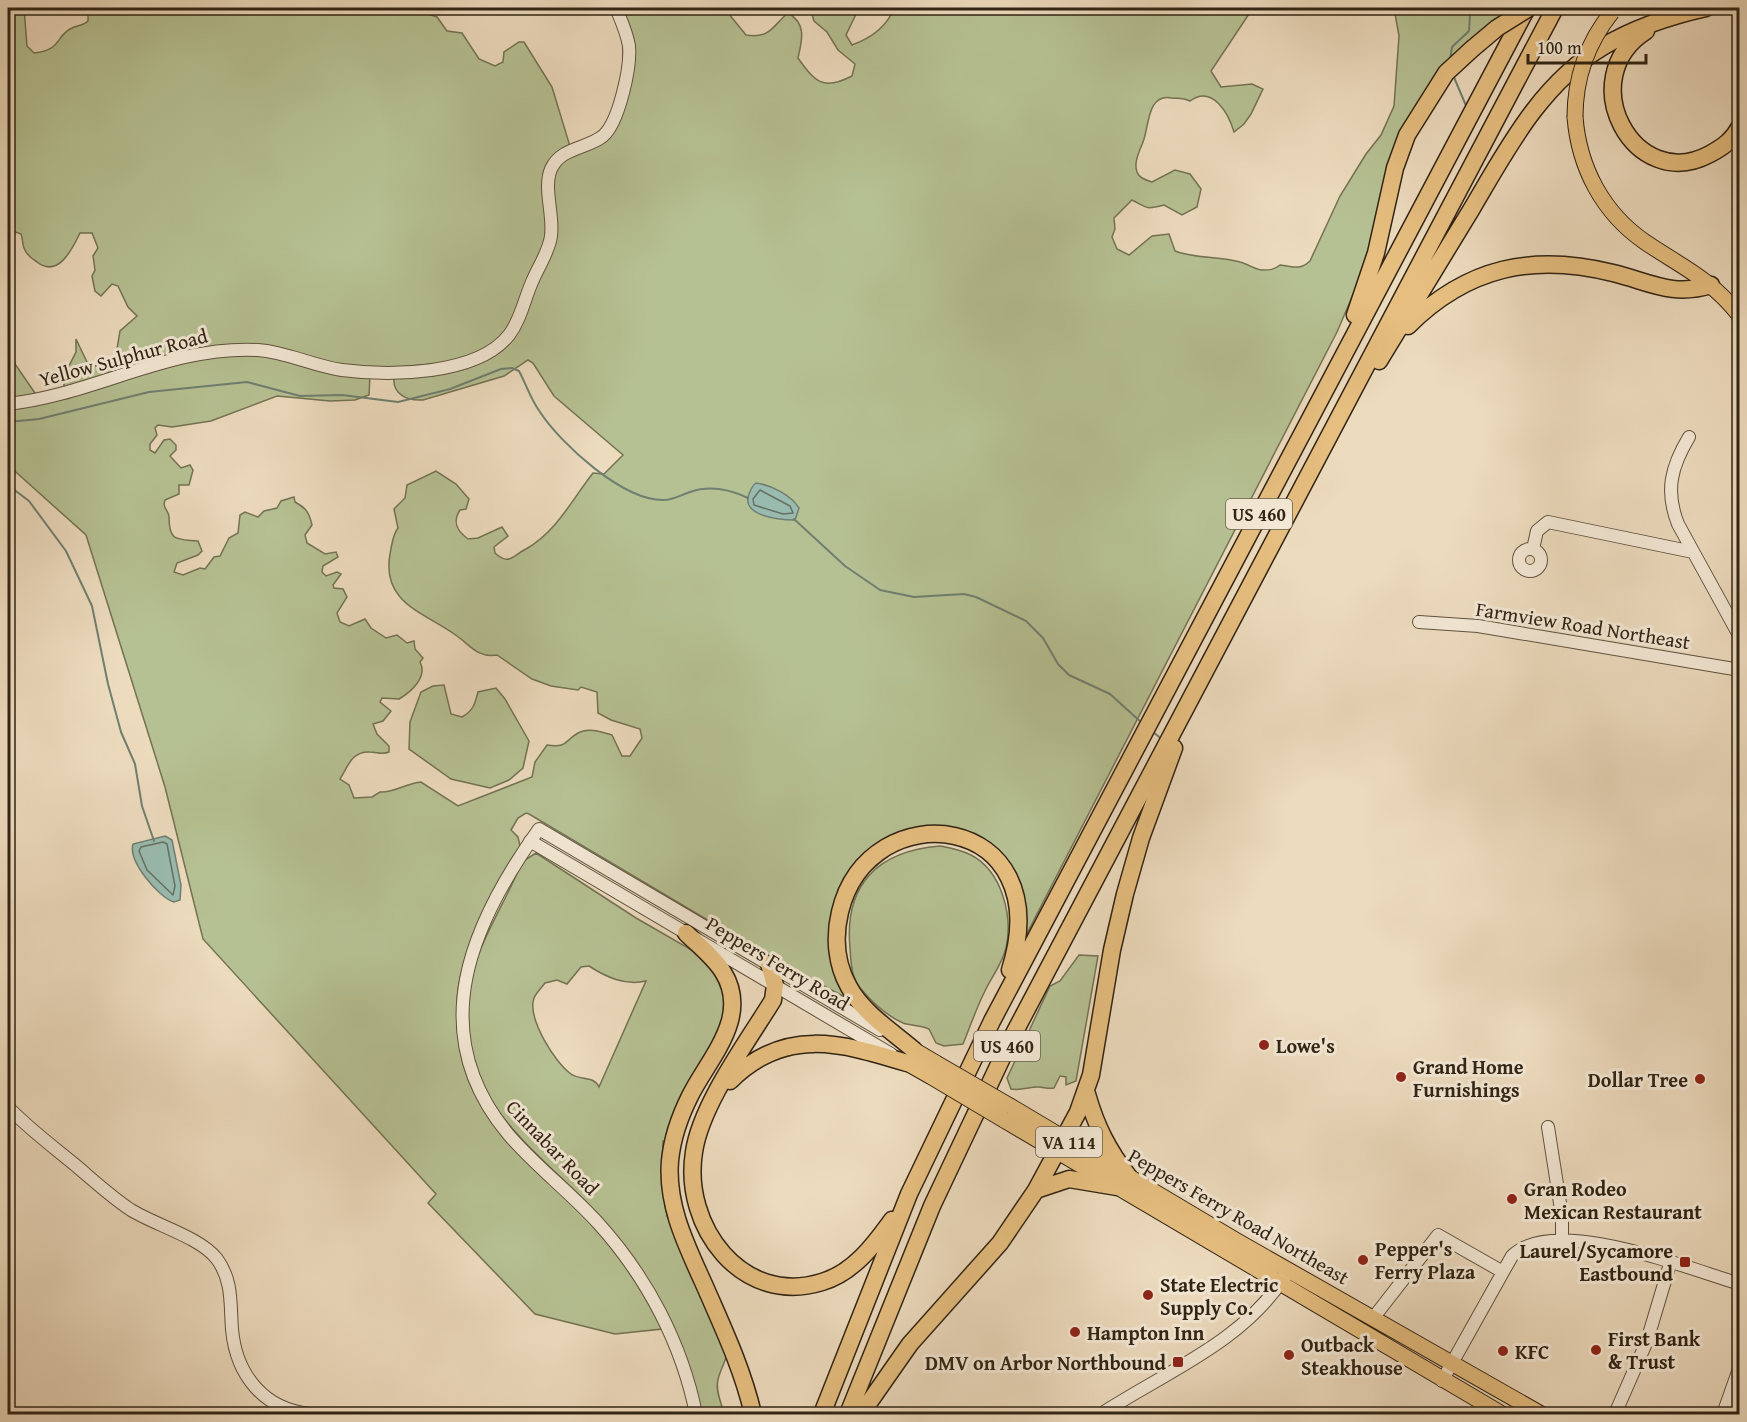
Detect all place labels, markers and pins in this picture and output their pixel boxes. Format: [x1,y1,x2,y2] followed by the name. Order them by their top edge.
[1276,1031,1335,1060] place label: Lowe's
[1257,1038,1271,1052] marker: Lowe's
[1413,1052,1524,1104] place label: Grand Home Furnishings
[1588,1065,1688,1094] place label: Dollar Tree
[1394,1070,1408,1084] marker: Grand Home Furnishings
[1693,1072,1707,1086] marker: Dollar Tree
[1524,1174,1702,1226] place label: Gran Rodeo Mexican Restaurant
[1505,1192,1519,1206] marker: Gran Rodeo Mexican Restaurant
[1375,1234,1476,1286] place label: Pepper's Ferry Plaza
[1520,1236,1674,1288] place label: Laurel/Sycamore Eastbound
[1356,1253,1370,1267] marker: Pepper's Ferry Plaza
[1678,1255,1692,1269] marker: Laurel/Sycamore Eastbound
[1160,1270,1278,1322] place label: State Electric Supply Co.
[1141,1288,1155,1302] marker: State Electric Supply Co.
[1087,1318,1205,1347] place label: Hampton Inn
[1608,1324,1701,1376] place label: First Bank & Trust
[1068,1325,1082,1339] marker: Hampton Inn
[1301,1330,1403,1382] place label: Outback Steakhouse
[1515,1337,1549,1366] place label: KFC
[1589,1343,1603,1357] marker: First Bank & Trust
[1496,1344,1510,1358] marker: KFC
[925,1348,1167,1377] place label: DMV on Arbor Northbound
[1282,1348,1296,1362] marker: Outback Steakhouse
[1171,1355,1185,1369] marker: DMV on Arbor Northbound

